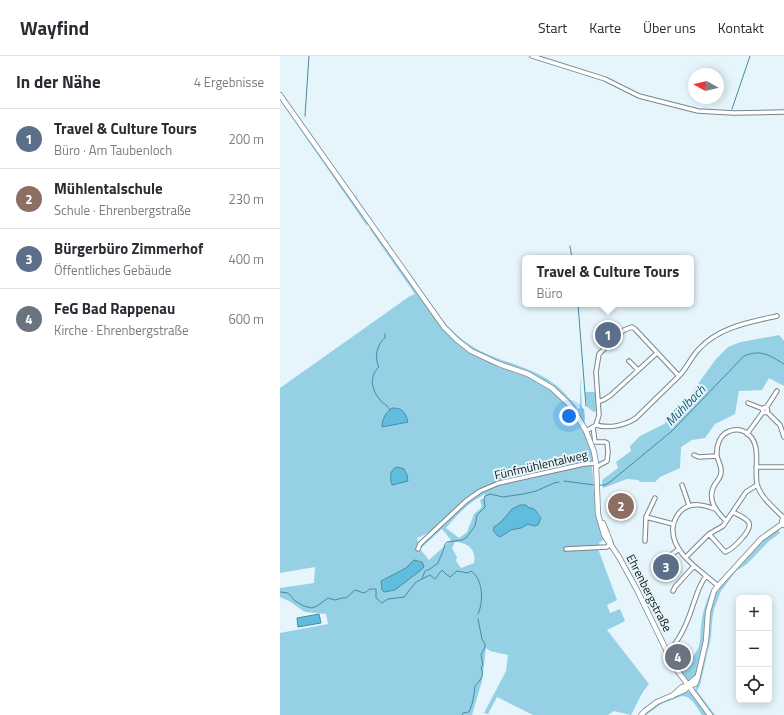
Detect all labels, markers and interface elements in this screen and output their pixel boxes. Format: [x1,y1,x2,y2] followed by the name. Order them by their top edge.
[20,13,89,42] text: Wayfind
[538,17,567,38] text: Start
[589,17,621,38] text: Karte
[643,17,696,38] text: Über uns
[718,17,764,38] text: Kontakt
[688,68,724,104] north arrow
[16,69,101,95] text: In der Nähe
[194,72,264,92] text: 4 Ergebnisse
[54,117,197,140] text: Travel & Culture Tours
[25,129,33,149] text: 1
[228,129,264,149] text: 200 m
[54,140,172,160] text: Büro · Am Taubenloch
[54,177,163,200] text: Mühlentalschule
[25,189,33,209] text: 2
[228,189,264,209] text: 230 m
[54,200,191,220] text: Schule · Ehrenbergstraße
[54,237,203,260] text: Bürgerbüro Zimmerhof
[25,249,33,269] text: 3
[228,249,264,269] text: 400 m
[522,255,694,307] popup
[54,260,171,280] text: Öffentliches Gebäude
[537,260,679,283] text: Travel & Culture Tours
[537,283,563,303] text: Büro
[54,297,175,320] text: FeG Bad Rappenau
[25,309,33,329] text: 4
[228,309,264,329] text: 600 m
[54,320,189,340] text: Kirche · Ehrenbergstraße
[595,320,621,350] pin: 1
[660,379,710,430] water label: Mühlbach
[559,406,579,426] your location
[492,445,589,484] street label: Fünfmühlentalweg
[608,491,634,521] pin: 2
[622,551,677,635] street label: Ehrenbergstraße
[653,552,679,582] pin: 3
[736,595,772,703] map controls
[736,595,772,631] button: +
[736,631,772,667] button: −
[665,642,691,672] pin: 4
[736,667,772,703] button: locate

